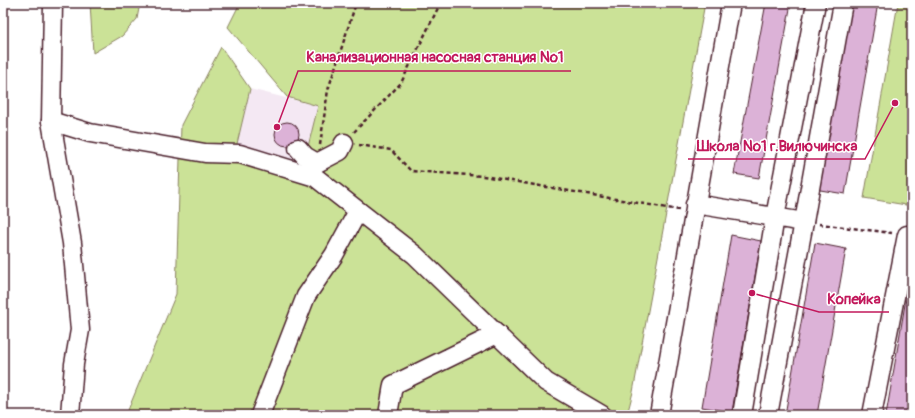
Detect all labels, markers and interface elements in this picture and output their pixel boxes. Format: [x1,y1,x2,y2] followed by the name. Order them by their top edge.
[298,44,571,71] callout: Канализационная насосная станция №1
[306,48,564,67] text: Канализационная насосная станция №1
[688,132,865,159] callout: Школа №1 г.Вилючинска
[696,137,857,156] text: Школа №1 г.Вилючинска
[819,285,889,312] callout: Копейка
[827,290,881,309] text: Копейка

